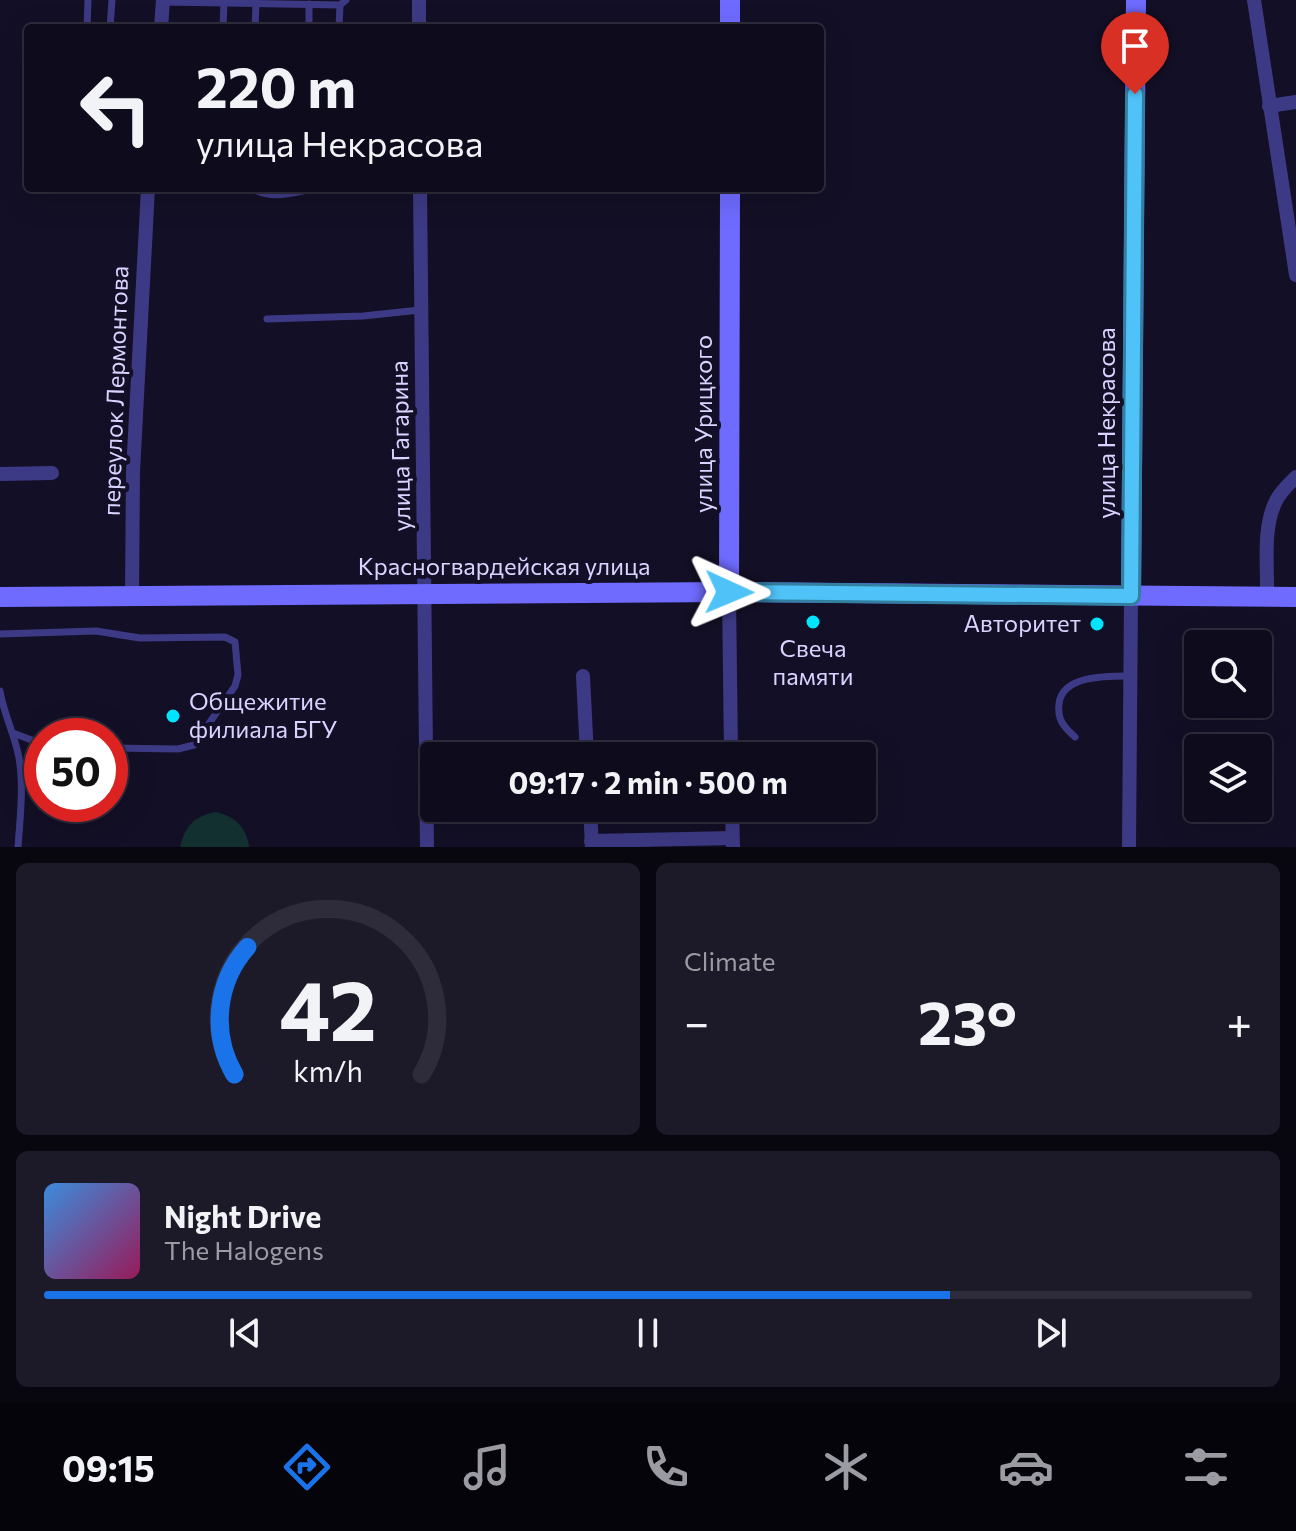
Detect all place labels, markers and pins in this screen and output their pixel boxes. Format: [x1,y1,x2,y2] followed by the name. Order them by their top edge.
[1101,12,1169,94] pin
[963,608,1081,637] place label: Авторитет
[804,613,822,631] marker: Свеча памяти
[1088,615,1106,633] marker: Авторитет
[773,633,853,690] place label: Свеча памяти
[189,686,338,743] place label: Общежитие филиала БГУ
[164,707,182,725] marker: Общежитие филиала БГУ

